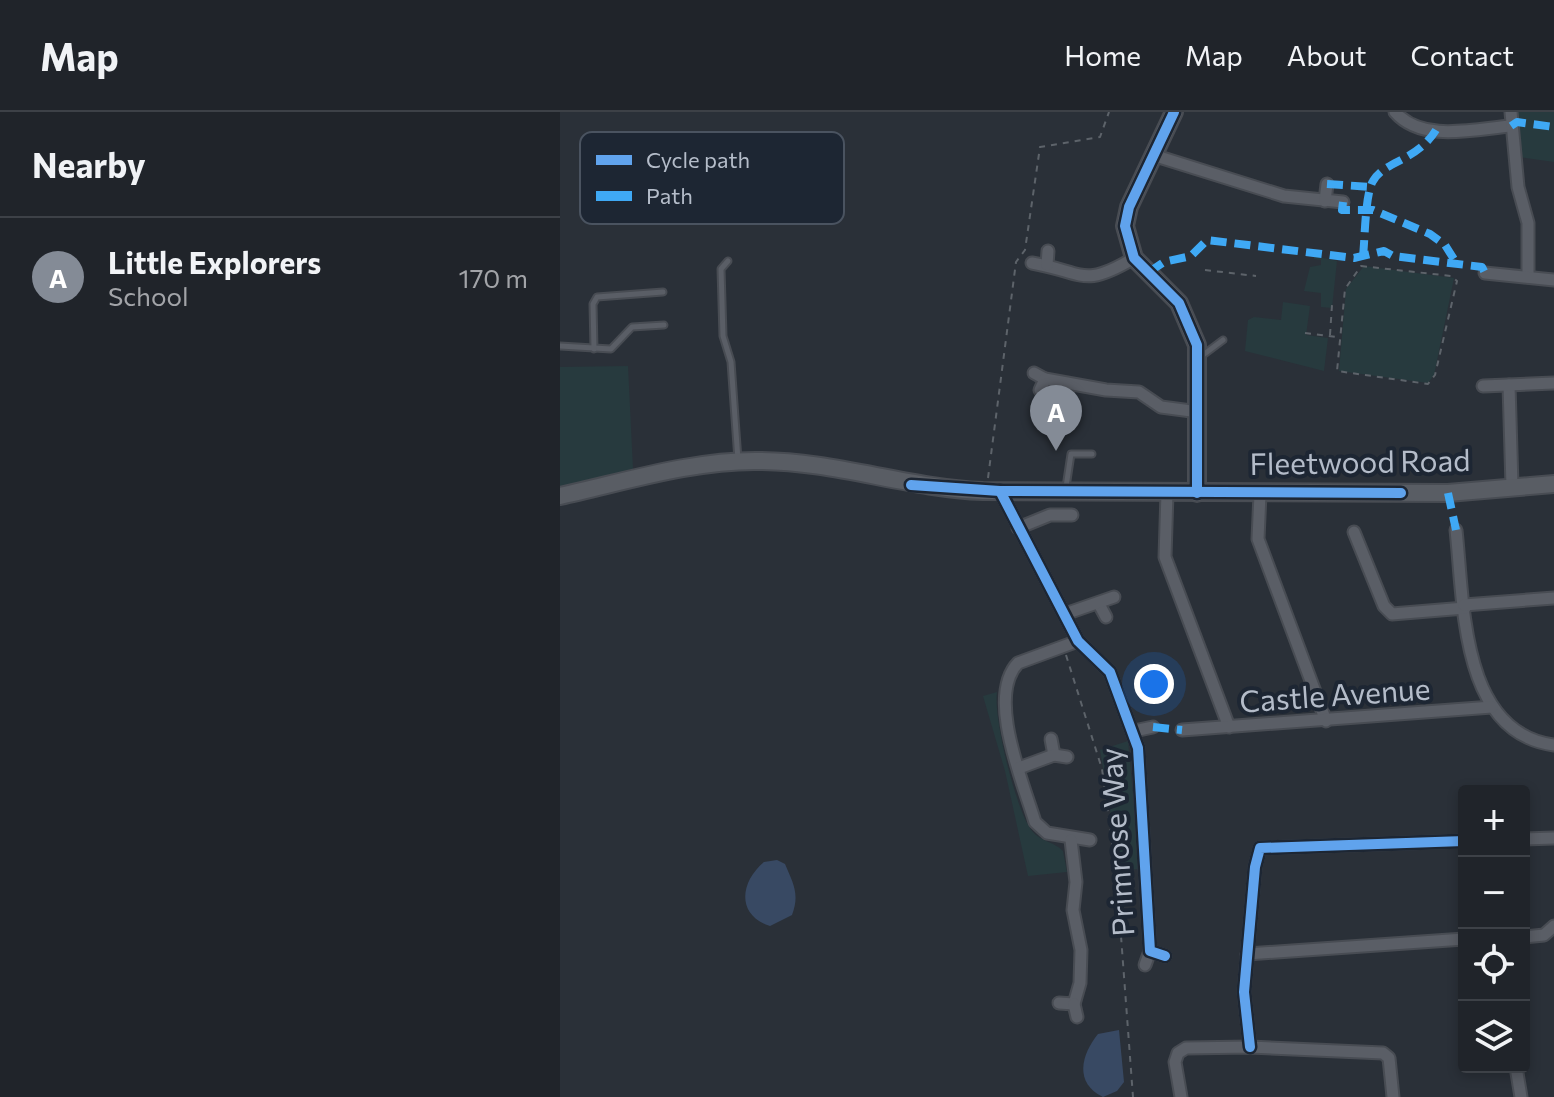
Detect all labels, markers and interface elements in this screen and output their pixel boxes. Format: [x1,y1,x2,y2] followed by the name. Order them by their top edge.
[40,32,119,79] text: Map
[1064,38,1141,72] text: Home
[1185,38,1243,72] text: Map
[1287,38,1367,72] text: About
[1411,38,1514,72] text: Contact
[580,132,844,224] legend
[32,143,146,185] text: Nearby
[646,146,750,173] text: Cycle path
[646,182,693,209] text: Path
[108,243,321,280] text: Little Explorers
[49,262,67,293] text: A
[459,262,528,293] text: 170 m
[108,280,189,311] text: School
[1030,385,1082,451] pin: A
[1249,440,1471,481] street label: Fleetwood Road
[1134,664,1174,704] your location
[1238,668,1432,719] street label: Castle Avenue
[1090,747,1141,938] street label: Primrose Way
[1458,785,1530,1073] map controls
[1458,785,1530,857] button: +
[1458,857,1530,929] button: −
[1458,929,1530,1001] button: locate
[1458,1001,1530,1073] button: layers

